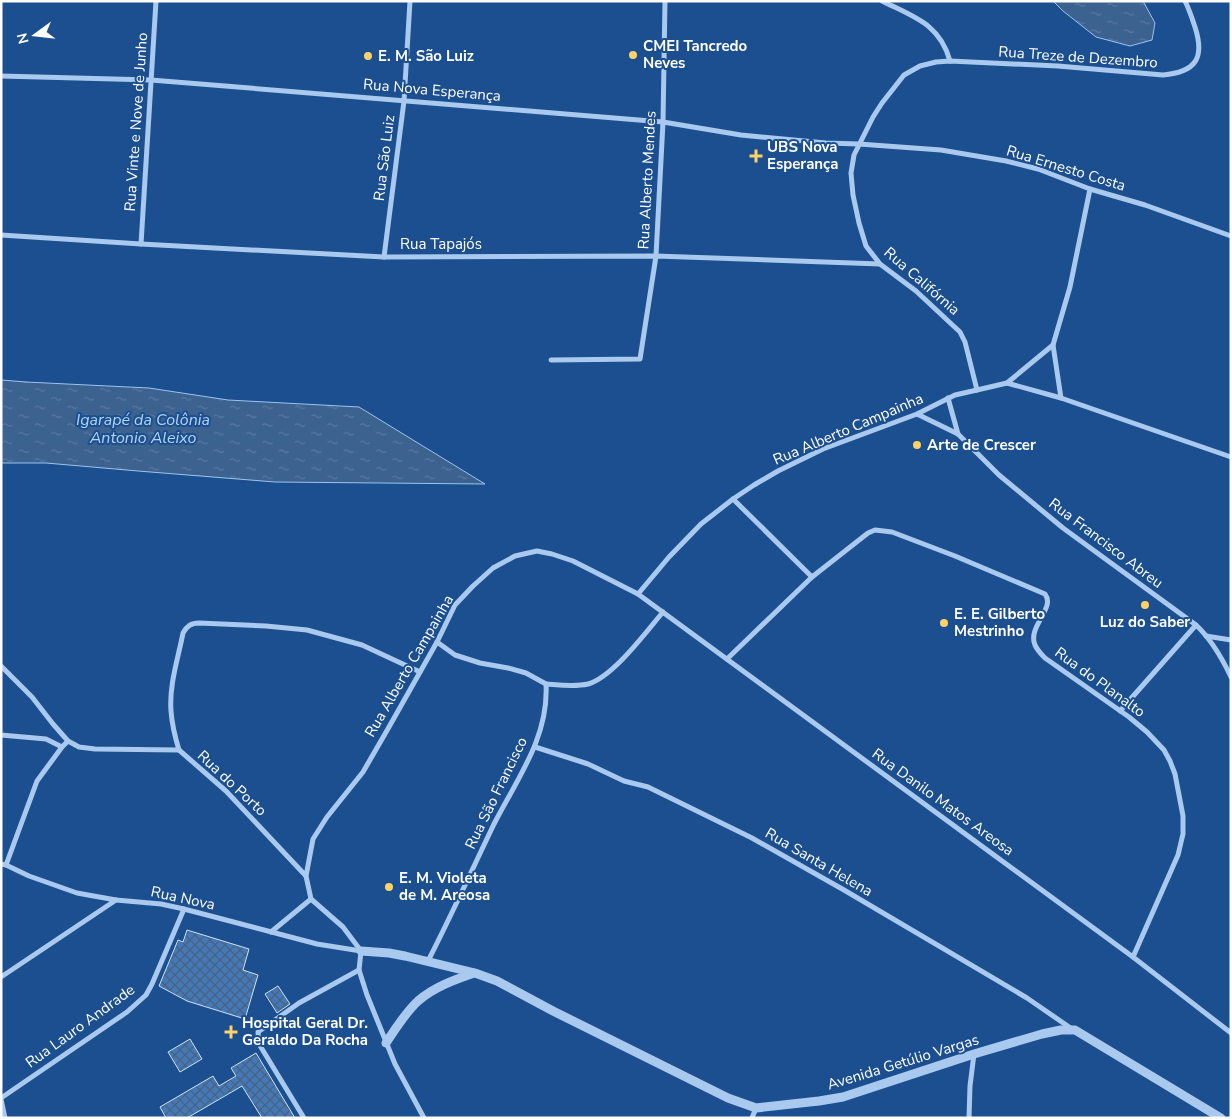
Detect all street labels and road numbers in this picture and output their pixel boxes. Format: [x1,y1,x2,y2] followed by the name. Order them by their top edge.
[120,32,152,212] street label: Rua Vinte e Nove de Junho
[998,41,1158,73] street label: Rua Treze de Dezembro
[362,74,502,106] street label: Rua Nova Esperança
[633,110,661,250] street label: Rua Alberto Mendes
[369,114,399,202] street label: Rua São Luiz
[1004,140,1128,196] street label: Rua Ernesto Costa
[400,234,482,254] street label: Rua Tapajós
[880,242,964,320] street label: Rua Califórnia
[770,388,926,470] street label: Rua Alberto Campainha
[1045,493,1167,593] street label: Rua Francisco Abreu
[360,591,458,741] street label: Rua Alberto Campainha
[1051,642,1149,722] street label: Rua do Planalto
[460,734,532,852] street label: Rua São Francisco
[868,744,1018,860] street label: Rua Danilo Matos Areosa
[193,746,271,820] street label: Rua do Porto
[762,823,876,901] street label: Rua Santa Helena
[149,881,217,915] street label: Rua Nova
[21,980,139,1072] street label: Rua Lauro Andrade
[825,1029,981,1095] street label: Avenida Getúlio Vargas

